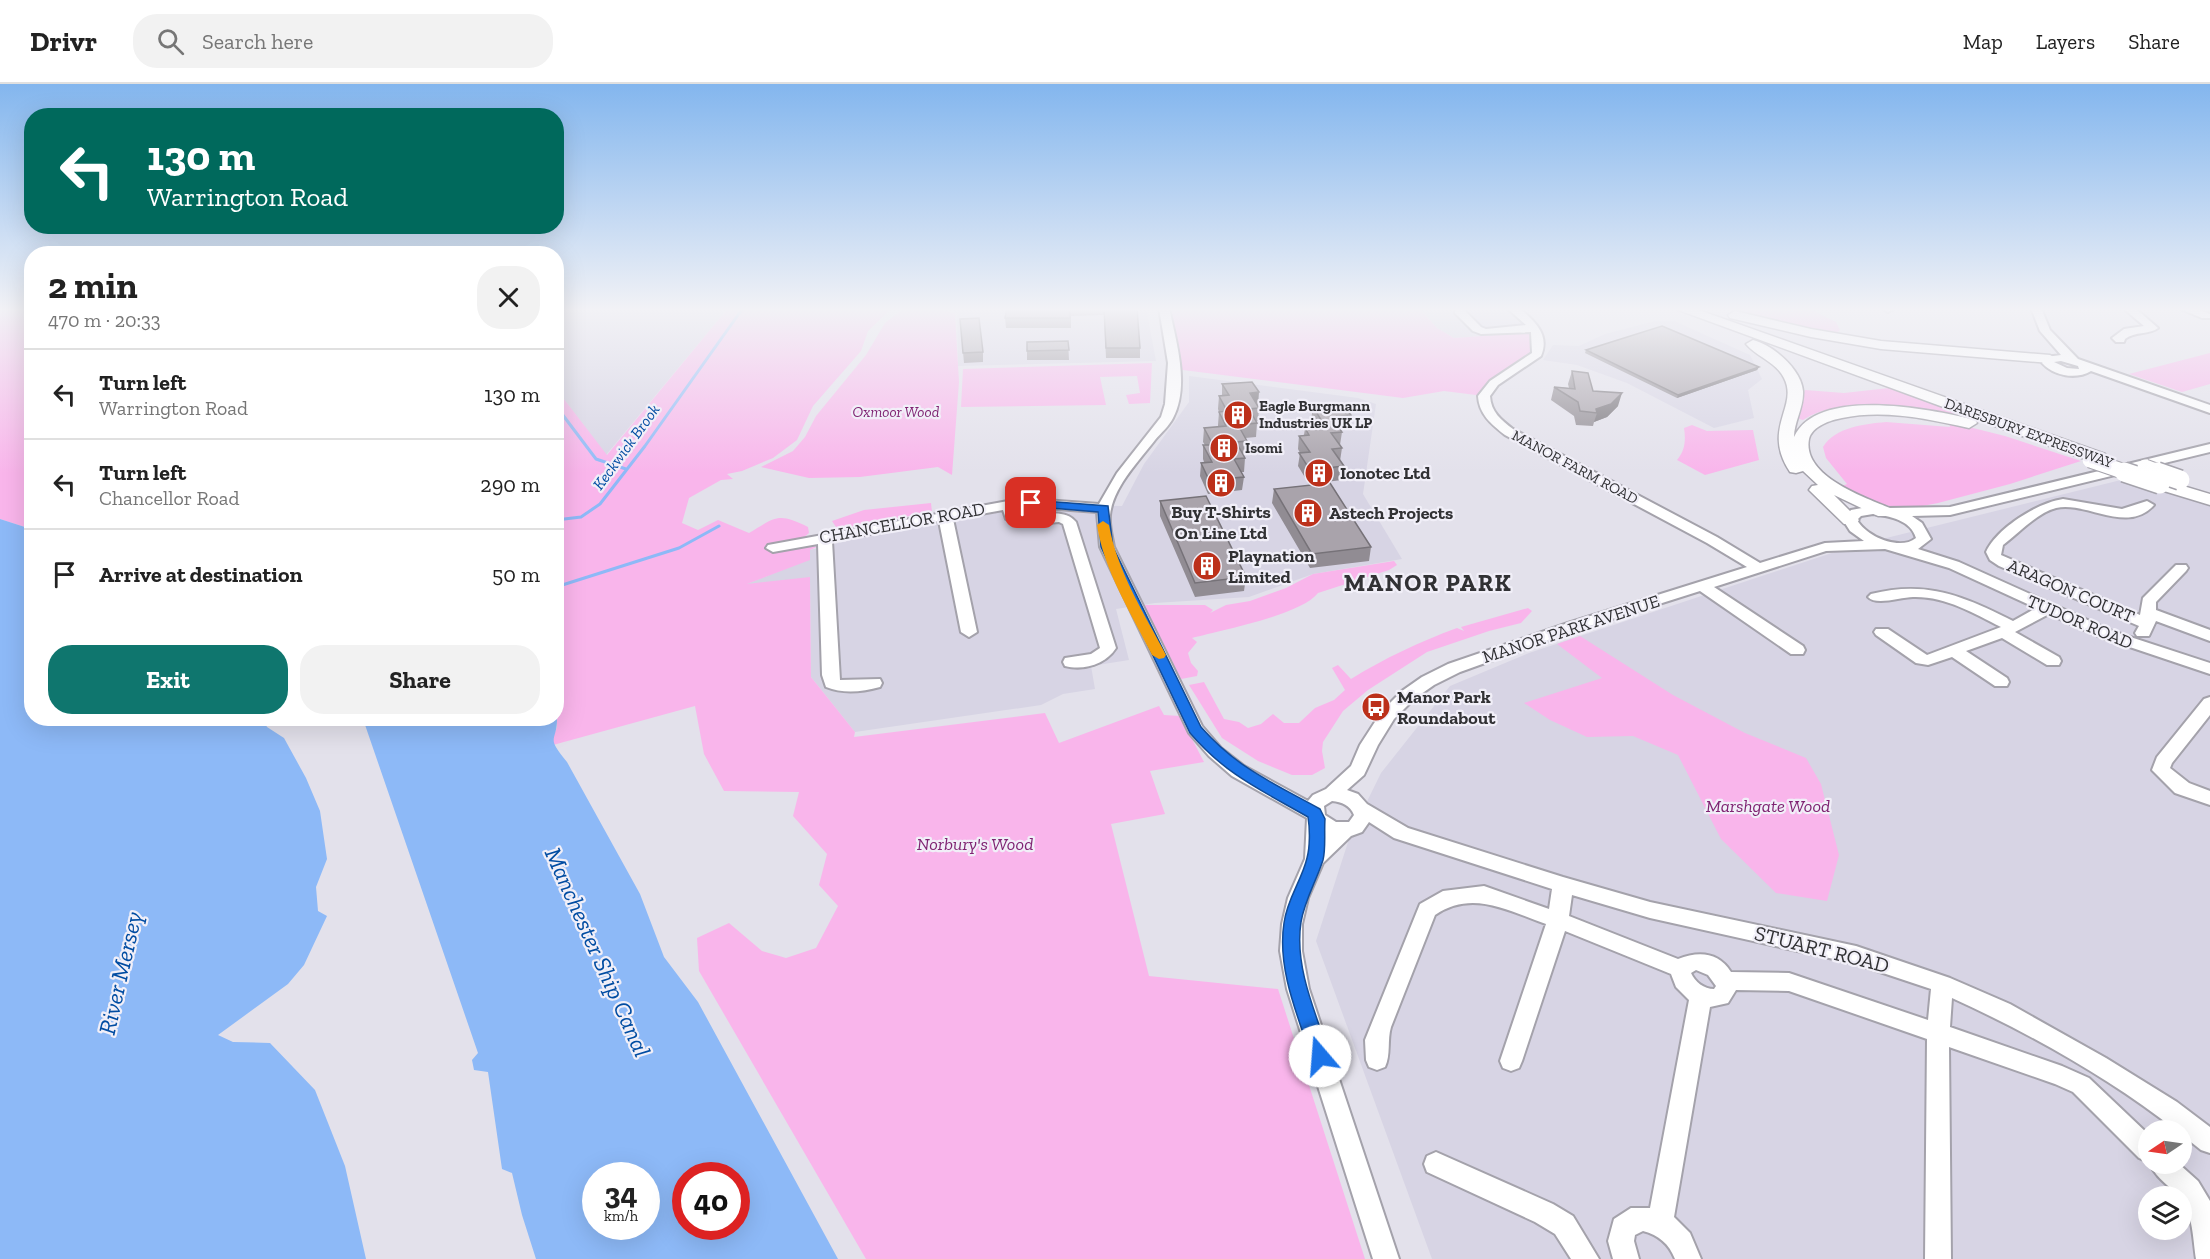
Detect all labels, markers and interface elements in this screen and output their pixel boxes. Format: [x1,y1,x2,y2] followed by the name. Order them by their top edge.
[133,14,553,68] search box
[30,25,97,58] text: Drivr
[154,25,187,58] icon: search
[202,28,313,55] text: Search here
[1963,29,2003,54] text: Map
[2036,29,2095,54] text: Layers
[2128,29,2180,54] text: Share
[147,130,255,181] text: 130 m
[48,132,126,210] icon: left
[147,181,348,213] text: Warrington Road
[48,264,138,307] text: 2 min
[477,266,540,329] button: close
[48,308,161,332] text: 470 m · 20:33
[99,369,186,396] text: Turn left
[48,378,81,411] icon: left
[484,381,540,408] text: 130 m
[1942,394,2117,472] street label: DARESBURY EXPRESSWAY
[99,396,248,420] text: Warrington Road
[1259,397,1372,432] place label: Eagle Burgmann Industries UK LP
[1222,399,1254,431] building icon: Eagle Burgmann Industries UK LP
[589,401,663,493] water label: Keckwick Brook
[853,403,940,421] park label: Oxmoor Wood
[1509,426,1641,508] street label: MANOR FARM ROAD
[1208,432,1240,464] building icon: Isomi
[1245,439,1283,457] place label: Isomi
[1303,457,1335,489] building icon: Ionotec Ltd
[99,459,186,486] text: Turn left
[1340,462,1431,484] place label: Ionotec Ltd
[1205,467,1237,499] building icon: Buy T-Shirts On Line Ltd
[48,468,81,501] icon: left
[480,471,540,498] text: 290 m
[1005,477,1056,528] pin
[99,486,239,510] text: Chancellor Road
[1014,486,1047,519] icon: arrive
[1292,497,1324,529] building icon: Astech Projects
[817,498,987,548] street label: CHANCELLOR ROAD
[1171,501,1271,544] place label: Buy T-Shirts On Line Ltd
[1329,502,1453,524] place label: Astech Projects
[1228,545,1315,588] place label: Playnation Limited
[1191,550,1223,582] building icon: Playnation Limited
[2004,554,2138,628] street label: ARAGON COURT
[48,558,81,591] icon: arrive
[99,561,302,588] text: Arrive at destination
[492,561,540,588] text: 50 m
[1344,568,1512,597] district label: MANOR PARK
[1480,590,1662,668] street label: MANOR PARK AVENUE
[2024,590,2136,654] street label: TUDOR ROAD
[48,645,288,714] button: Exit
[300,645,540,714] button: Share
[1397,686,1496,729] place label: Manor Park Roundabout
[1360,691,1392,723] bus stop icon: Manor Park Roundabout
[1706,795,1830,817] park label: Marshgate Wood
[917,833,1033,855] park label: Norbury's Wood
[539,843,657,1061] water label: Manchester Ship Canal
[92,909,148,1037] water label: River Mersey
[1752,920,1892,978] street label: STUART ROAD
[1288,1024,1352,1088] position arrow
[2138,1120,2192,1174] north arrow
[2138,1120,2192,1240] map controls
[672,1162,750,1240] speed limit sign: 40
[604,1176,638,1212] text: 34
[2138,1186,2192,1240] button: layers
[604,1207,638,1225] text: km/h

